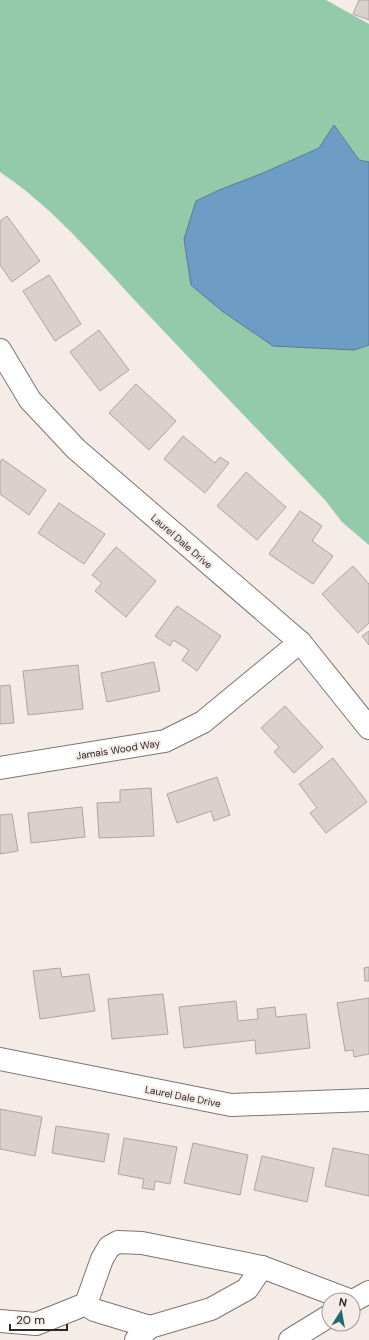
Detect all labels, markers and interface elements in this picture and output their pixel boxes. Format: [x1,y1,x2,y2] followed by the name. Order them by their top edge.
[148,511,215,572] street label: Laurel Dale Drive
[75,736,161,763] street label: Jamais Wood Way
[144,1083,222,1110] street label: Laurel Dale Drive
[321,1292,361,1332] north arrow
[338,1295,348,1310] text: N
[10,1306,67,1332] scale bar
[16,1312,45,1328] text: 20 m

